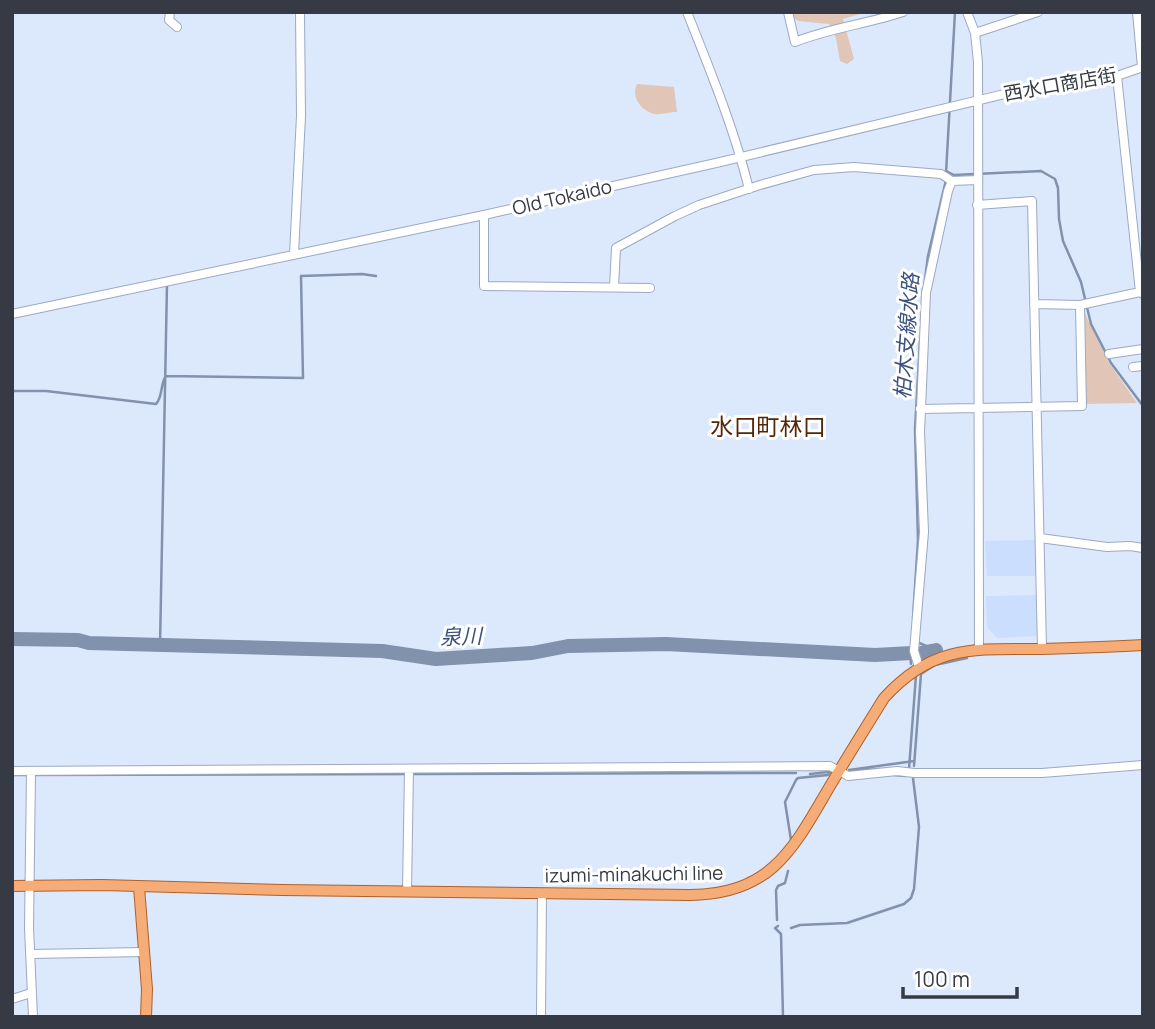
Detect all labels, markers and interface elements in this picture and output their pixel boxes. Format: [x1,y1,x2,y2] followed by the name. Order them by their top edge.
[1002,61,1118,107] street label: 西水口商店街
[510,173,614,221] street label: Old Tokaido
[888,270,925,400] water label: 柏木支線水路
[711,410,826,442] district label: 水口町林口
[440,621,484,651] water label: 泉川
[544,859,724,889] street label: izumi-minakuchi line
[903,956,1017,1000] scale bar
[914,965,970,993] text: 100 m

